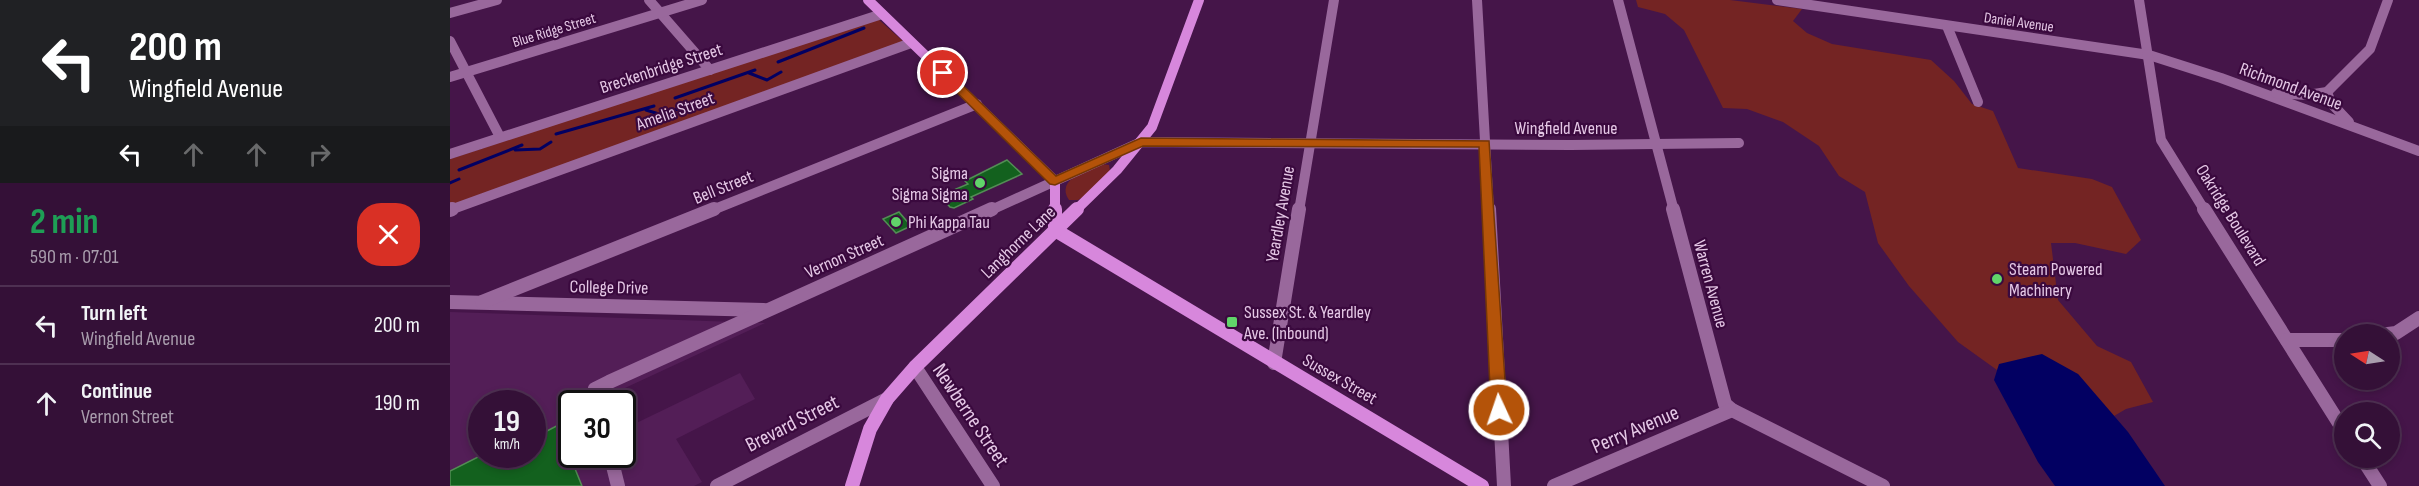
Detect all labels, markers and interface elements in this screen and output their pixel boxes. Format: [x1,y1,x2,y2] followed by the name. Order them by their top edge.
[1983,8,2055,37] street label: Daniel Avenue
[510,9,599,52] street label: Blue Ridge Street
[129,22,222,73] text: 200 m
[30,24,108,102] icon: left
[597,39,726,98] street label: Breckenbridge Street
[917,47,968,98] pin
[926,56,959,89] icon: arrive
[2237,58,2345,115] street label: Richmond Avenue
[129,73,283,105] text: Wingfield Avenue
[632,87,718,136] street label: Amelia Street
[1515,118,1617,139] street label: Wingfield Avenue
[114,138,147,171] icon: left
[177,138,210,171] icon: ahead
[240,138,273,171] icon: ahead
[303,138,336,171] icon: right
[2191,161,2270,270] street label: Oakridge Boulevard
[892,163,968,205] place label: Sigma Sigma Sigma
[1262,164,1299,264] street label: Yeardley Avenue
[690,166,757,209] street label: Bell Street
[973,176,987,190] marker: Sigma Sigma Sigma
[30,201,99,244] text: 2 min
[977,202,1060,283] street label: Langhorne Lane
[357,203,420,266] button: close
[908,212,990,233] place label: Phi Kappa Tau
[889,215,903,229] marker: Phi Kappa Tau
[802,230,887,283] street label: Vernon Street
[1689,238,1732,330] street label: Warren Avenue
[30,245,119,269] text: 590 m · 07:01
[2009,259,2103,301] place label: Steam Powered Machinery
[1990,272,2004,286] marker: Steam Powered Machinery
[570,276,648,299] street label: College Drive
[81,300,147,327] text: Turn left
[1243,302,1371,344] place label: Sussex St. & Yeardley Ave. (Inbound)
[30,309,63,342] icon: left
[374,312,420,339] text: 200 m
[1225,315,1239,329] marker: Sussex St. & Yeardley Ave. (Inbound)
[2334,324,2400,390] north arrow
[2334,324,2400,468] map controls
[81,327,195,351] text: Wingfield Avenue
[1299,350,1381,409] street label: Sussex Street
[927,359,1014,472] street label: Newberne Street
[81,378,152,405] text: Continue
[1467,378,1531,442] position arrow
[30,387,63,420] icon: ahead
[741,389,843,458] street label: Brevard Street
[375,390,420,417] text: 190 m
[558,390,636,468] speed limit sign: 30
[1588,400,1683,459] street label: Perry Avenue
[2334,402,2400,468] button: search
[494,404,520,440] text: 19
[81,405,174,429] text: Vernon Street
[494,435,520,454] text: km/h

